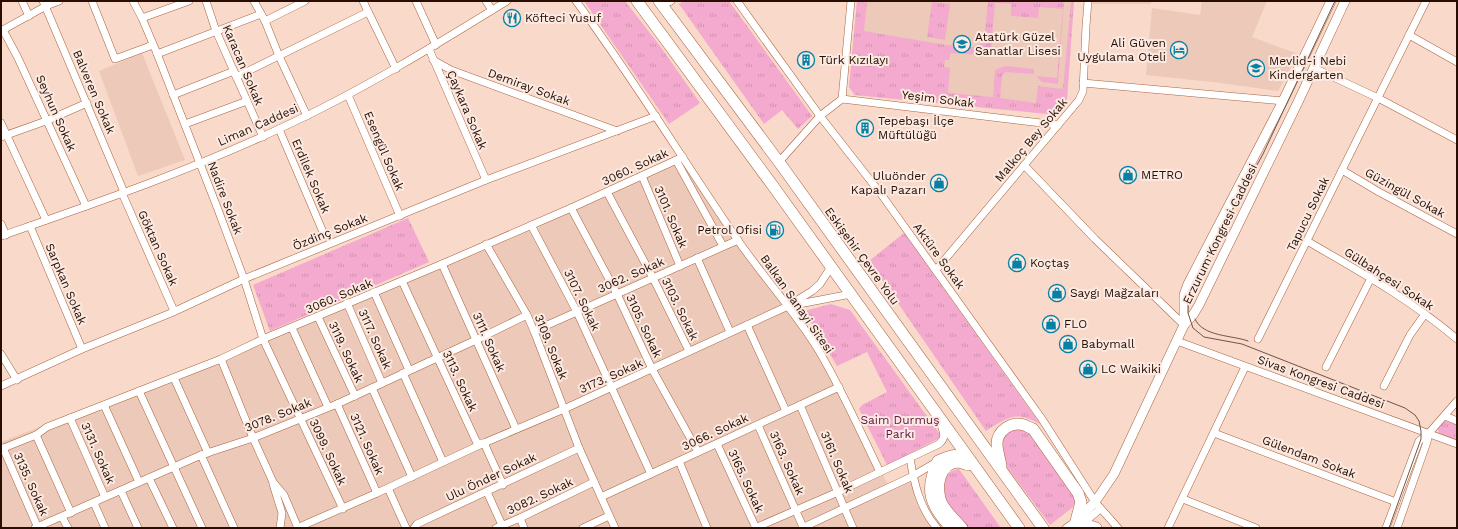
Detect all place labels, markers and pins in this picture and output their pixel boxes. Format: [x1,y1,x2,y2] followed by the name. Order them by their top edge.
[502,8,522,28] restaurant icon: Köfteci Yusuf
[525,11,601,25] place label: Köfteci Yusuf
[975,30,1061,58] place label: Atatürk Güzel Sanatlar Lisesi
[952,34,972,54] school or university icon: Atatürk Güzel Sanatlar Lisesi
[1077,36,1166,64] place label: Ali Güven Uygulama Oteli
[1169,40,1189,60] hotel icon: Ali Güven Uygulama Oteli
[796,50,816,70] building icon: Türk Kızılayı
[819,53,889,67] place label: Türk Kızılayı
[1269,54,1346,82] place label: Mevlid-i Nebi Kindergarten
[1246,58,1266,78] school or university icon: Mevlid-i Nebi Kindergarten
[878,114,954,142] place label: Tepebaşı İlçe Müftülüğü
[855,118,875,138] building icon: Tepebaşı İlçe Müftülüğü
[1118,165,1138,185] shop icon: METRO
[1141,168,1183,182] place label: METRO
[851,169,926,197] place label: Uluönder Kapalı Pazarı
[929,173,949,193] shop icon: Uluönder Kapalı Pazarı
[765,220,785,240] fuel station icon: Petrol Ofisi
[697,223,762,237] place label: Petrol Ofisi
[1007,253,1027,273] shop icon: Koçtaş
[1030,256,1069,270] place label: Koçtaş
[1047,283,1067,303] shop icon: Saygı Mağzaları
[1070,286,1159,300] place label: Saygı Mağzaları
[1041,314,1061,334] shop icon: FLO
[1064,317,1087,331] place label: FLO
[1058,334,1078,354] shop icon: Babymall
[1081,337,1135,351] place label: Babymall
[1078,359,1098,379] shop icon: LC Waikiki
[1101,362,1161,376] place label: LC Waikiki

